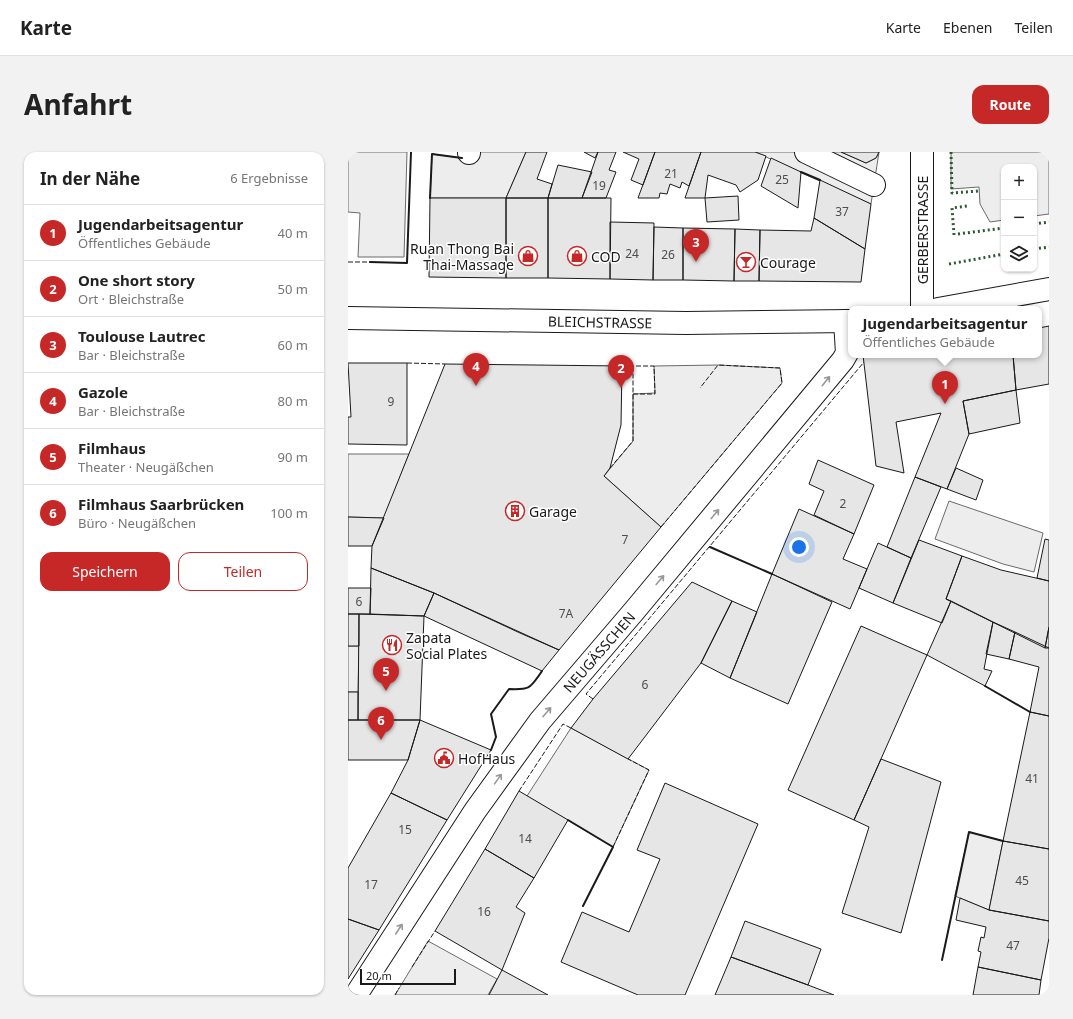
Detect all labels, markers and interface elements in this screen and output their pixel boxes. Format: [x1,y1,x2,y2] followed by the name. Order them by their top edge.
[20,15,72,41] text: Karte
[886,18,921,37] text: Karte
[943,18,993,37] text: Ebenen
[1015,18,1053,37] text: Teilen
[24,85,132,123] text: Anfahrt
[972,85,1049,124] button: Route
[1001,164,1037,272] map controls
[1001,164,1037,200] button: +
[664,165,678,182] house number: 21
[40,167,140,190] text: In der Nähe
[230,169,308,187] text: 6 Ergebnisse
[775,171,789,188] house number: 25
[913,176,932,284] street label: GERBERSTRASSE
[592,177,606,194] house number: 19
[1001,200,1037,236] button: −
[835,203,849,220] house number: 37
[78,214,243,234] text: Jugendarbeitsagentur
[49,224,57,242] text: 1
[278,224,308,242] text: 40 m
[683,229,709,262] pin: 3
[78,234,211,252] text: Öffentliches Gebäude
[1001,236,1037,272] button: layers
[410,239,514,274] place label: Ruan Thong Bai Thai-Massage
[517,245,539,267] shop icon: Ruan Thong Bai Thai-Massage
[566,245,588,267] shop icon: COD
[625,245,639,262] house number: 24
[661,246,675,263] house number: 26
[591,247,621,266] place label: COD
[735,251,757,273] bar icon: Courage
[760,253,816,272] place label: Courage
[78,270,195,290] text: One short story
[49,280,57,298] text: 2
[278,280,308,298] text: 50 m
[78,290,184,308] text: Ort · Bleichstraße
[848,306,1042,358] popup
[548,312,652,332] street label: BLEICHSTRASSE
[862,313,1028,333] text: Jugendarbeitsagentur
[78,326,205,346] text: Toulouse Lautrec
[862,333,995,351] text: Öffentliches Gebäude
[49,336,57,354] text: 3
[278,336,308,354] text: 60 m
[78,346,185,364] text: Bar · Bleichstraße
[463,353,489,386] pin: 4
[608,355,634,388] pin: 2
[932,371,958,404] pin: 1
[822,376,831,387] one-way arrow
[78,382,128,402] text: Gazole
[49,392,57,410] text: 4
[278,392,308,410] text: 80 m
[388,393,395,410] house number: 9
[78,402,185,420] text: Bar · Bleichstraße
[78,438,146,458] text: Filmhaus
[49,448,57,466] text: 5
[278,448,308,466] text: 90 m
[78,458,214,476] text: Theater · Neugäßchen
[78,494,244,514] text: Filmhaus Saarbrücken
[840,495,847,512] house number: 2
[504,500,526,522] building icon: Garage
[529,502,577,521] place label: Garage
[49,504,57,522] text: 6
[270,504,308,522] text: 100 m
[711,509,720,519] one-way arrow
[78,514,196,532] text: Büro · Neugäßchen
[622,531,629,548] house number: 7
[789,537,809,557] your location
[40,552,170,591] button: Speichern
[178,552,308,591] button: Teilen
[655,575,664,585] one-way arrow
[356,593,363,610] house number: 6
[559,605,574,622] house number: 7A
[559,608,639,696] street label: NEUGÄSSCHEN
[406,628,487,663] place label: Zapata Social Plates
[381,634,403,656] restaurant icon: Zapata Social Plates
[373,658,399,691] pin: 5
[642,676,649,693] house number: 6
[368,707,394,740] pin: 6
[543,707,552,718] one-way arrow
[433,747,455,769] public building icon: HofHaus
[458,749,516,768] place label: HofHaus
[1025,770,1039,787] house number: 41
[494,774,502,785] one-way arrow
[398,821,412,838] house number: 15
[518,830,532,847] house number: 14
[1015,872,1029,889] house number: 45
[364,876,378,893] house number: 17
[477,903,491,920] house number: 16
[395,924,404,935] one-way arrow
[1006,937,1020,954] house number: 47
[360,967,456,986] scale bar
[366,968,392,983] text: 20 m

